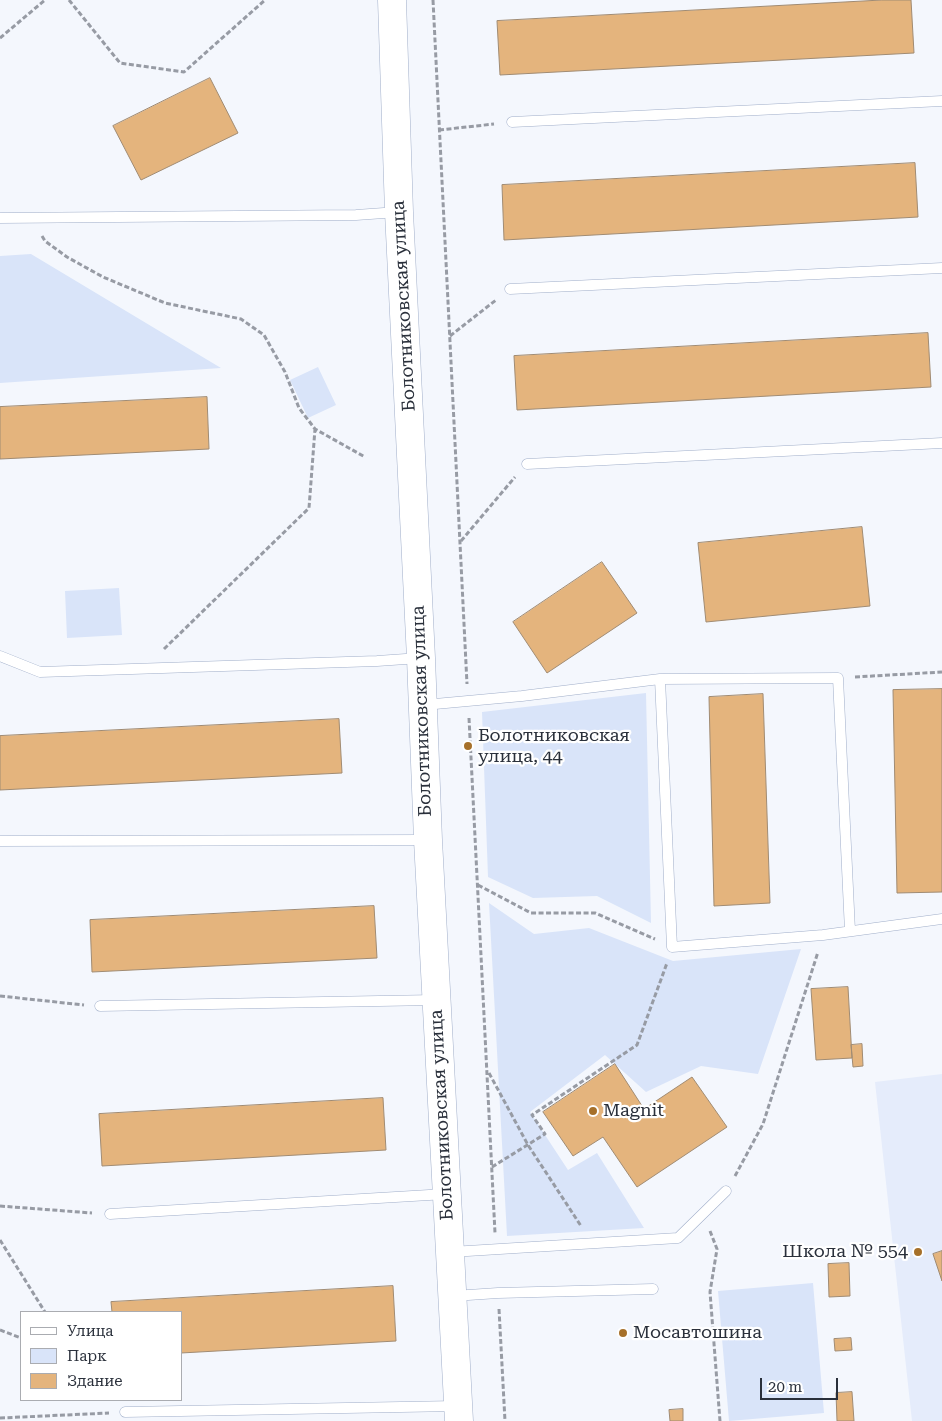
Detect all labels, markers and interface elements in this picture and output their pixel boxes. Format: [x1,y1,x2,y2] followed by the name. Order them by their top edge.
[388,200,420,412] street label: Болотниковская улица
[408,605,436,817] street label: Болотниковская улица
[478,725,630,768] place label: Болотниковская улица, 44
[462,740,474,752] marker: Болотниковская улица, 44
[426,1009,458,1221] street label: Болотниковская улица
[603,1100,664,1122] place label: Magnit
[587,1105,599,1117] marker: Magnit
[782,1241,908,1263] place label: Школа № 554
[912,1246,924,1258] marker: Школа № 554
[20,1311,182,1401] legend
[67,1322,113,1340] text: Улица
[633,1322,762,1344] place label: Мосавтошина
[617,1327,629,1339] marker: Мосавтошина
[67,1347,107,1365] text: Парк
[762,1368,840,1400] scale bar
[67,1372,123,1390] text: Здание
[768,1378,802,1396] text: 20 m

